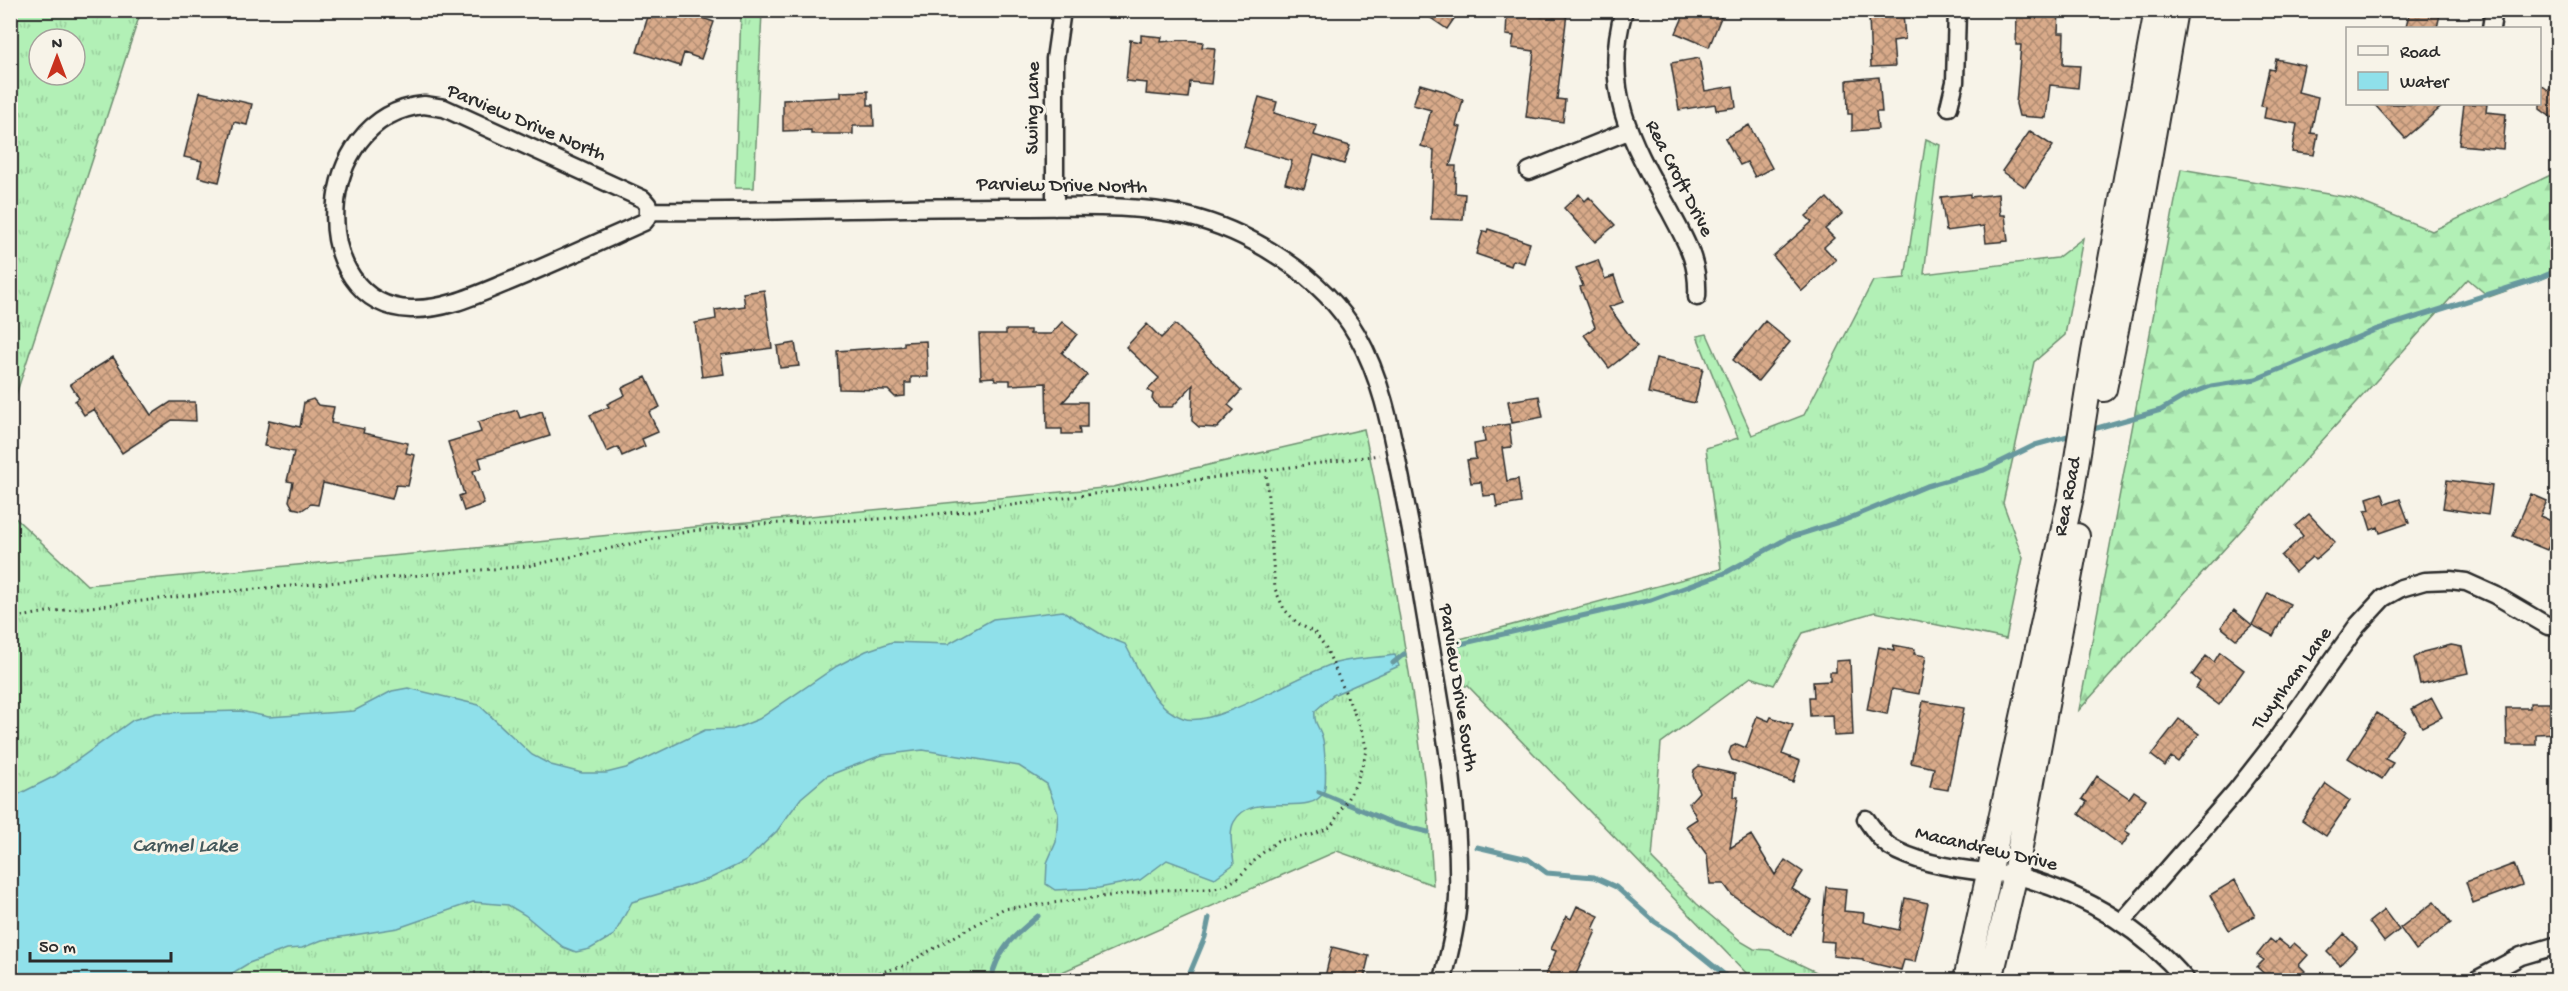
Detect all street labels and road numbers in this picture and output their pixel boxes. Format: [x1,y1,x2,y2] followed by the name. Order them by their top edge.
[1022,61,1046,155] street label: Swing Lane
[442,80,609,168] street label: Parview Drive North
[1639,117,1718,242] street label: Rea Croft Drive
[975,174,1148,200] street label: Parview Drive North
[2050,453,2088,539] street label: Rea Road
[1432,602,1482,774] street label: Parview Drive South
[2247,623,2338,736] street label: Twynham Lane
[1913,822,2060,878] street label: Macandrew Drive

